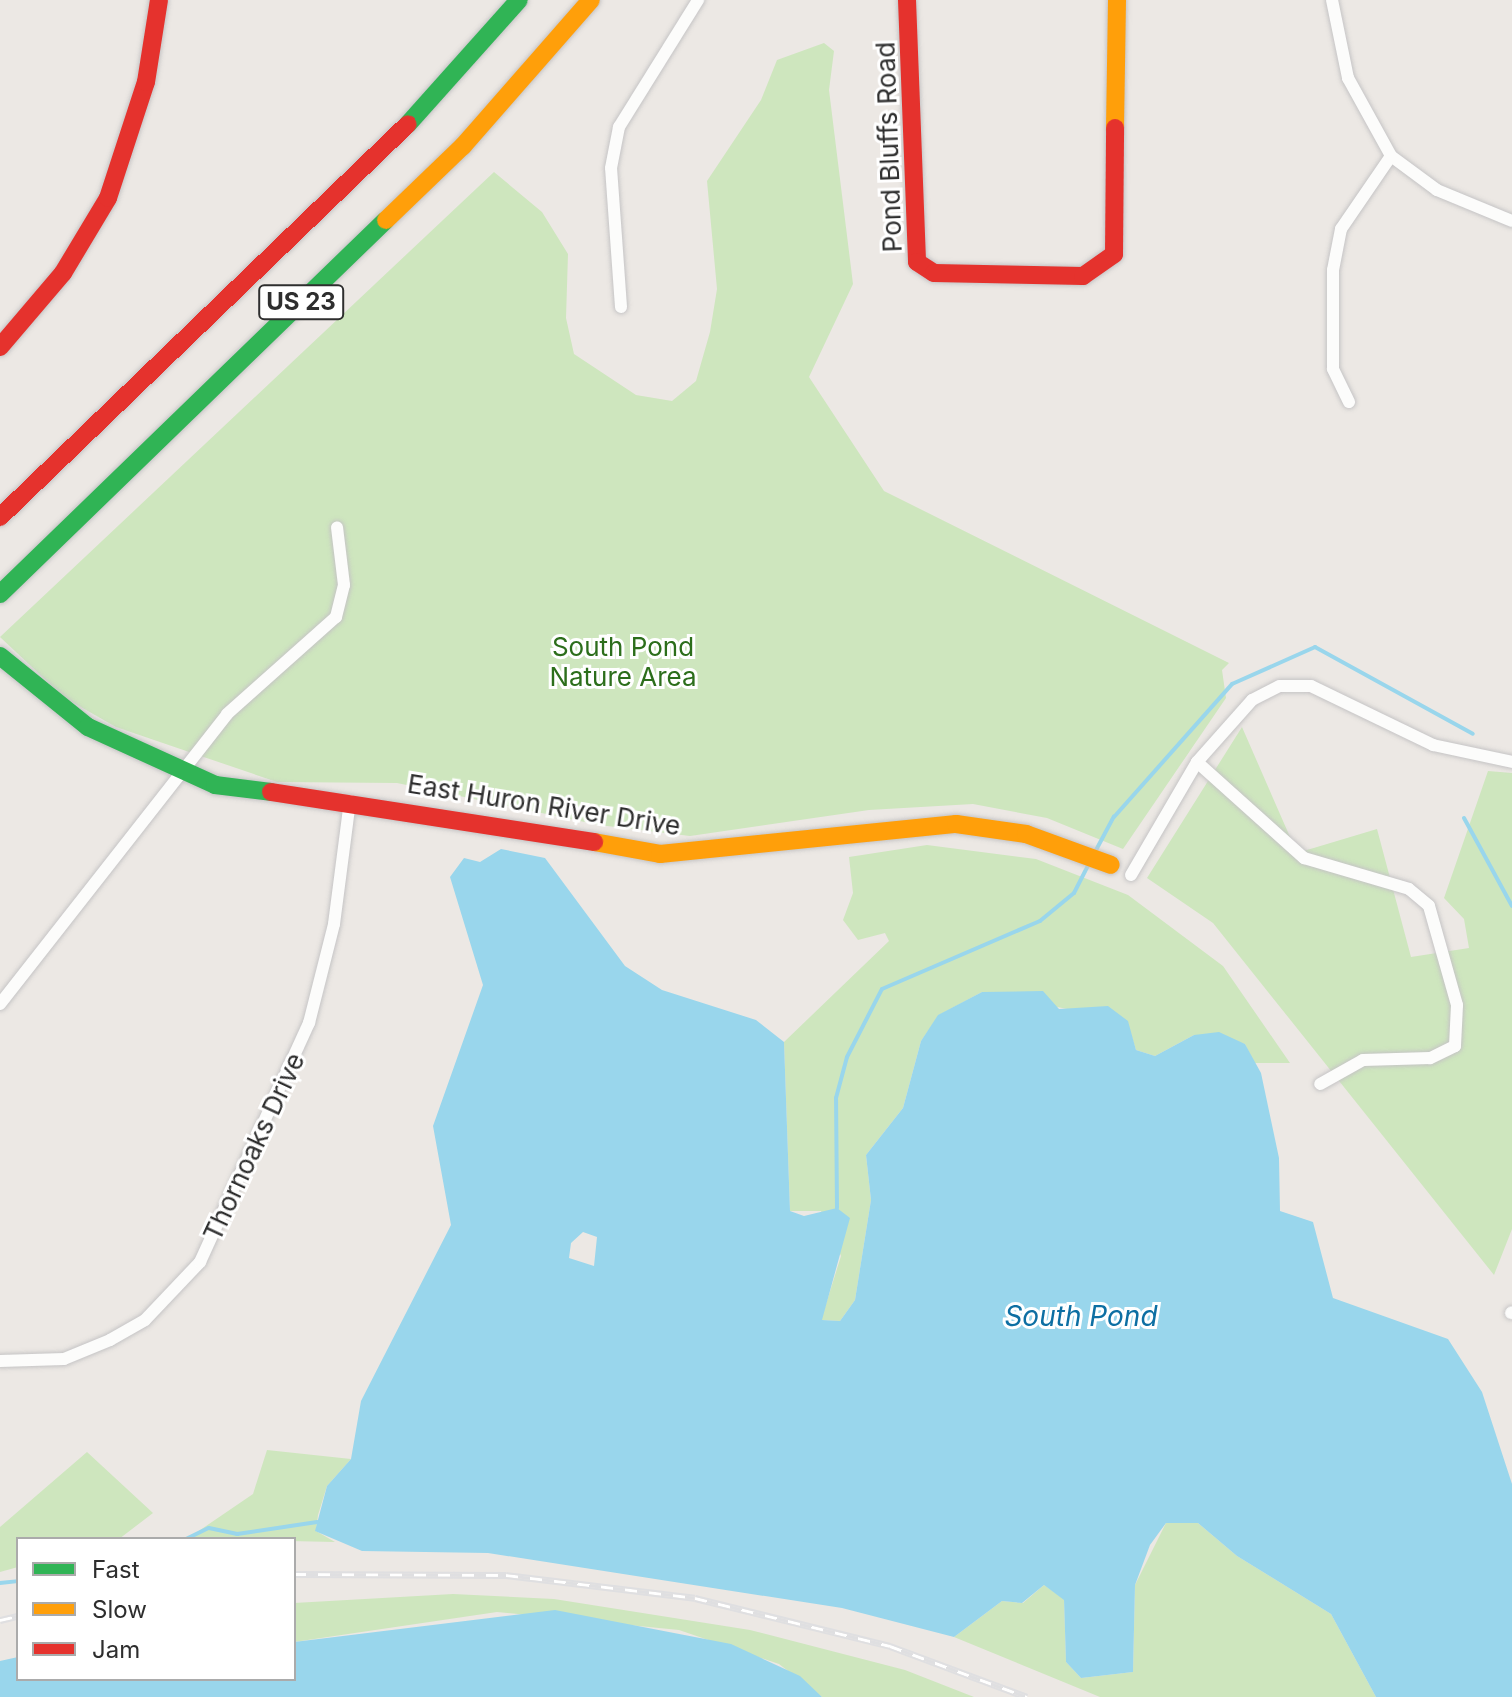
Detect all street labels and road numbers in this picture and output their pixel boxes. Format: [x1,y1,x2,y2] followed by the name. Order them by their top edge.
[870,41,908,253] street label: Pond Bluffs Road
[257,282,345,322] road number: US 23
[405,768,683,842] street label: East Huron River Drive
[197,1048,311,1246] street label: Thornoaks Drive

